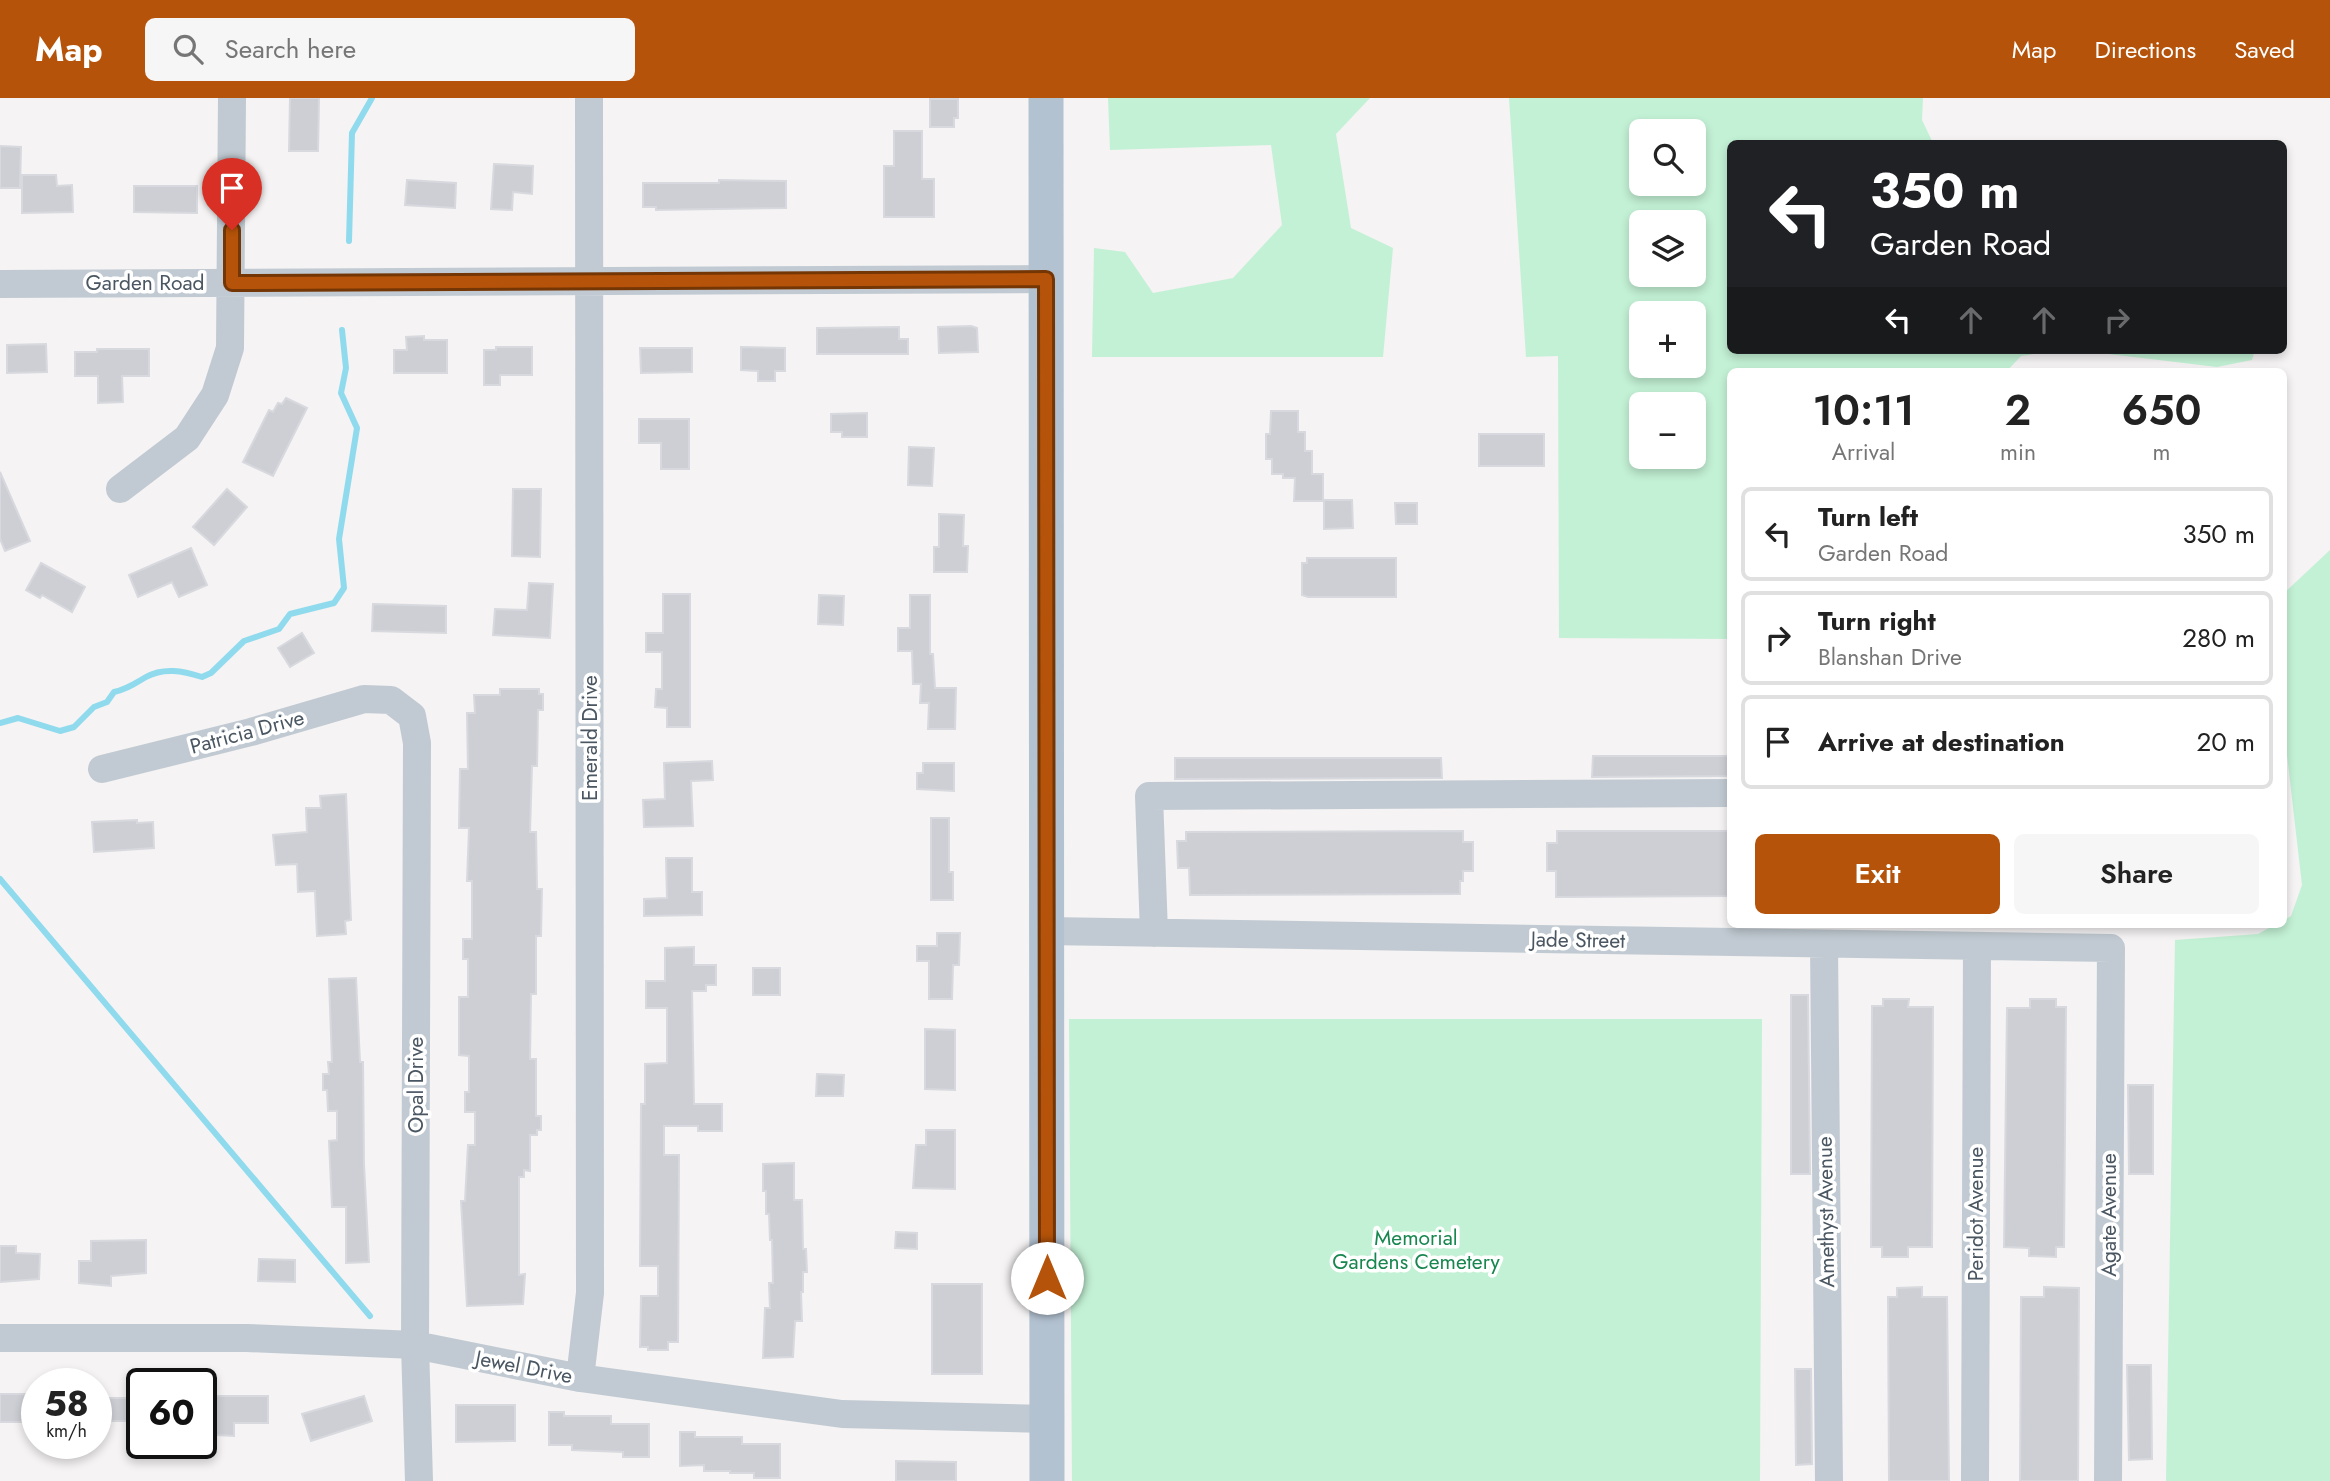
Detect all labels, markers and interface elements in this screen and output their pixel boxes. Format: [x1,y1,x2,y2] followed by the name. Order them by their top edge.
[145,18,635,81] search box
[35,26,103,73] text: Map
[169,30,207,68] icon: search
[225,30,356,68] text: Search here
[2012,32,2057,67] text: Map
[2095,32,2196,67] text: Directions
[2234,32,2295,67] text: Saved
[1629,119,1706,469] map controls
[1629,119,1706,196] button: search
[1870,156,2019,226] text: 350 m
[202,158,262,230] pin
[1755,168,1846,259] icon: left
[213,169,251,207] icon: arrive
[1629,210,1706,287] button: layers
[1870,221,2051,267] text: Garden Road
[86,268,205,298] street label: Garden Road
[1629,301,1706,378] button: +
[1879,301,1917,339] icon: left
[1952,301,1990,339] icon: ahead
[2025,301,2063,339] icon: ahead
[2098,301,2136,339] icon: right
[1812,380,1915,441] text: 10:11
[2005,380,2031,441] text: 2
[2122,380,2202,441] text: 650
[1629,392,1706,469] button: −
[1832,435,1895,469] text: Arrival
[2000,435,2036,469] text: min
[2153,435,2171,469] text: m
[1818,498,1918,536] text: Turn left
[1759,515,1797,553] icon: left
[2182,515,2255,553] text: 350 m
[1818,536,1948,570] text: Garden Road
[1818,602,1936,640] text: Turn right
[1759,619,1797,657] icon: right
[2182,619,2255,657] text: 280 m
[1818,640,1962,674] text: Blanshan Drive
[575,675,605,801] street label: Emerald Drive
[186,702,308,762] street label: Patricia Drive
[1759,723,1797,761] icon: arrive
[1818,723,2065,761] text: Arrive at destination
[2197,723,2255,761] text: 20 m
[1755,834,2000,914] button: Exit
[2014,834,2259,914] button: Share
[1528,924,1625,956] street label: Jade Street
[401,1037,431,1133] street label: Opal Drive
[1810,1136,1842,1288] street label: Amethyst Avenue
[1961,1147,1991,1281] street label: Peridot Avenue
[2094,1153,2124,1277] street label: Agate Avenue
[1332,1223,1500,1277] park label: Memorial Gardens Cemetery
[1010,1241,1084,1315] position arrow
[470,1342,575,1391] street label: Jewel Drive
[126,1368,217,1459] speed limit sign: 60
[44,1379,89,1429] text: 58
[46,1418,87,1444] text: km/h

